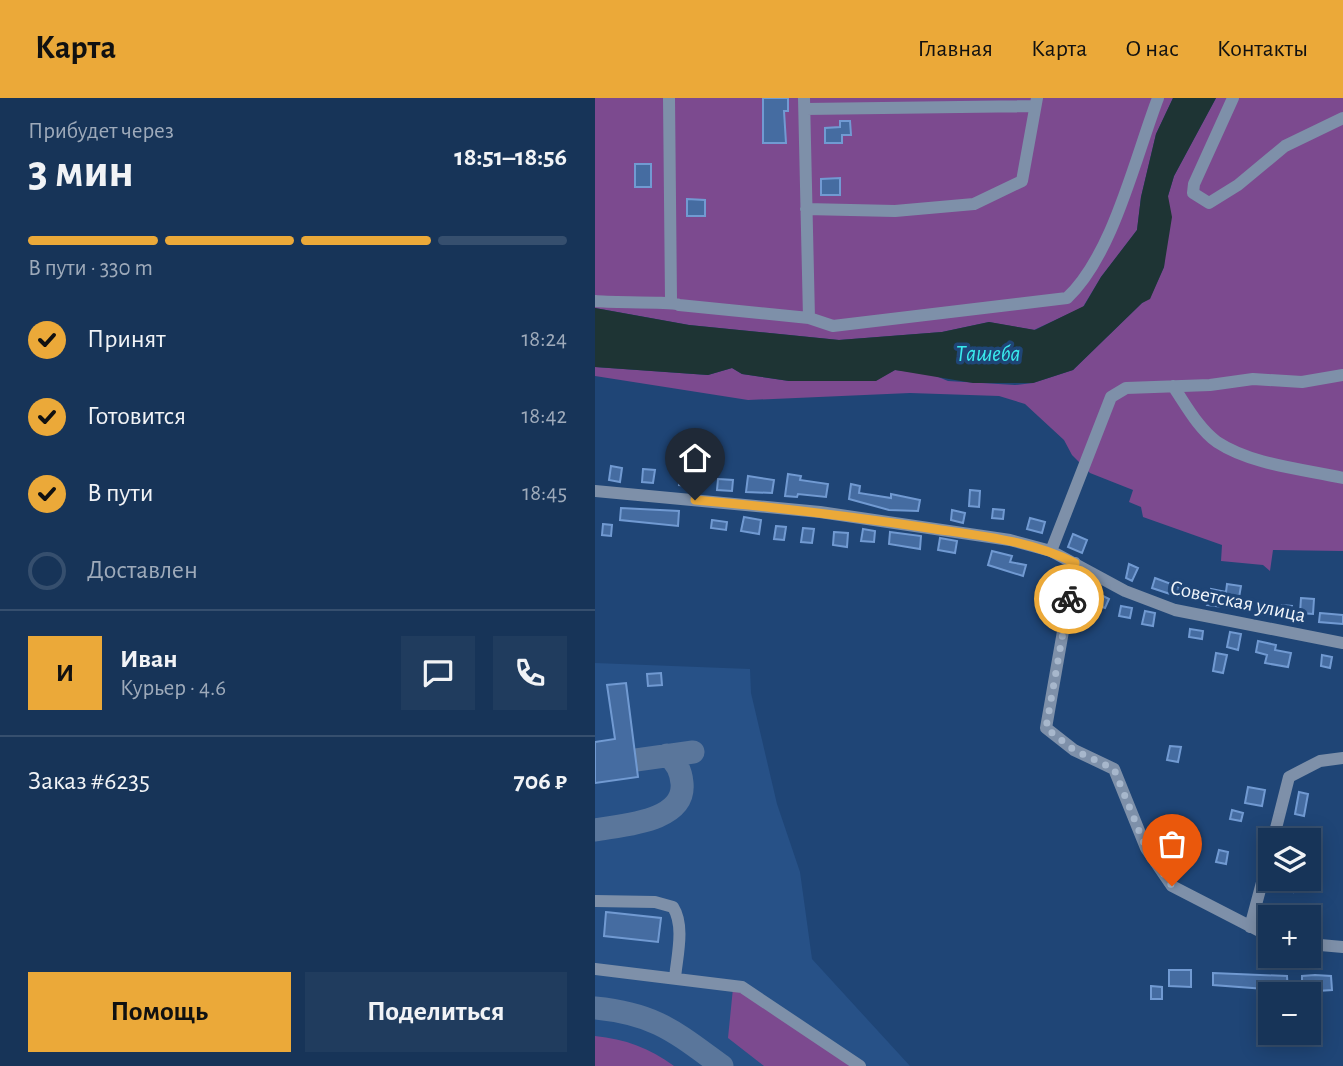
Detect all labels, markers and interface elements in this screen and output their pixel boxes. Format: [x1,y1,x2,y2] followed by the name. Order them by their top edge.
[35,32,116,65] text: Карта
[918,37,993,61] text: Главная
[1031,37,1087,61] text: Карта
[1125,37,1179,61] text: О нас
[1217,37,1308,61] text: Контакты
[28,120,174,143] text: Прибудет через
[454,144,567,170] text: 18:51–18:56
[28,149,134,195] text: 3 мин
[28,257,153,280] text: В пути · 330 m
[28,321,66,359] icon: check
[87,326,166,352] text: Принят
[521,328,567,351] text: 18:24
[956,343,1020,366] water label: Ташеба
[28,398,66,436] icon: check
[87,403,186,429] text: Готовится
[521,405,567,428] text: 18:42
[665,428,725,500] pin
[676,439,714,477] icon: home
[28,475,66,513] icon: check
[87,480,153,506] text: В пути
[522,482,567,505] text: 18:45
[87,557,198,583] text: Доставлен
[1034,564,1104,634] courier
[1168,577,1308,626] street label: Советская улица
[1050,580,1088,618] icon: bike
[401,636,475,710] button: chat
[493,636,567,710] button: phone
[120,646,178,672] text: Иван
[56,660,74,686] text: И
[120,677,226,700] text: Курьер · 4.6
[28,768,150,794] text: Заказ #6235
[514,768,567,794] text: 706 ₽
[1142,814,1202,886] pin
[1153,825,1191,863] icon: bag
[1258,828,1321,1045] map controls
[1258,828,1321,891] button: layers
[1258,905,1321,968] button: +
[28,972,291,1052] button: Помощь
[305,972,567,1052] button: Поделиться
[1258,982,1321,1045] button: −

